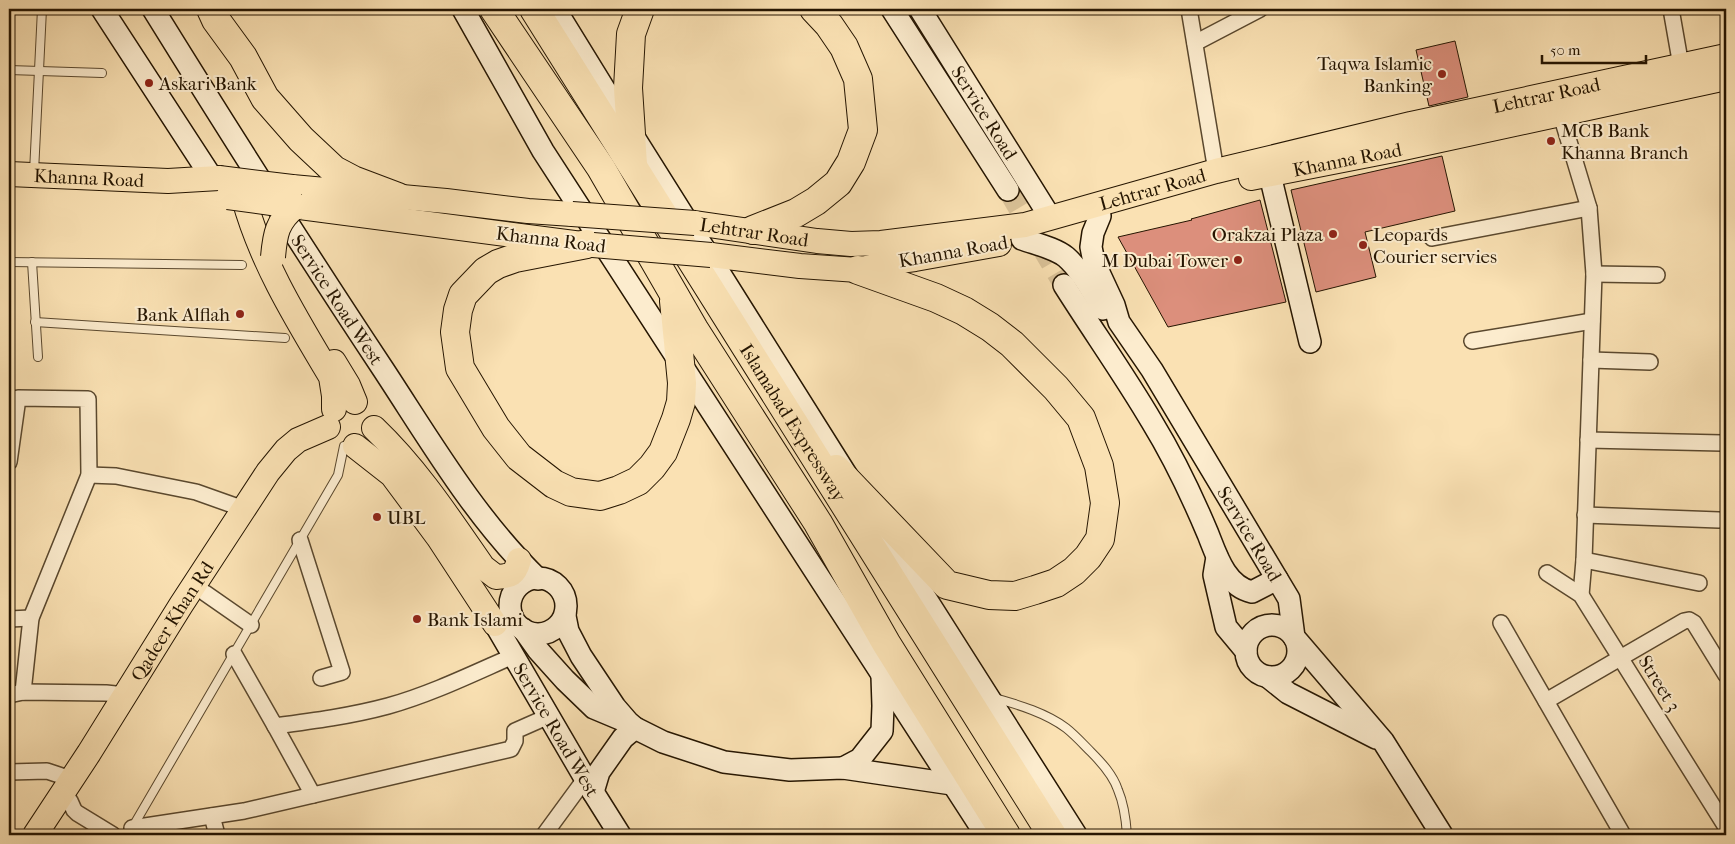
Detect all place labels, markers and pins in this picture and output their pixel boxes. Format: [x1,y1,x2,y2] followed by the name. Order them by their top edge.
[1317,53,1433,97] place label: Taqwa Islamic Banking
[1436,68,1448,80] marker: Taqwa Islamic Banking
[158,73,257,95] place label: Askari Bank
[143,77,155,89] marker: Askari Bank
[1561,120,1689,164] place label: MCB Bank Khanna Branch
[1545,135,1557,147] marker: MCB Bank Khanna Branch
[1212,224,1323,246] place label: Orakzai Plaza
[1373,224,1497,268] place label: Leopards Courier servies
[1327,228,1339,240] marker: Orakzai Plaza
[1357,239,1369,251] marker: Leopards Courier servies
[1101,250,1229,272] place label: M Dubai Tower
[1232,254,1244,266] marker: M Dubai Tower
[136,304,230,326] place label: Bank Alflah
[234,308,246,320] marker: Bank Alflah
[387,507,426,529] place label: UBL
[371,511,383,523] marker: UBL
[427,609,523,631] place label: Bank Islami
[411,613,423,625] marker: Bank Islami

